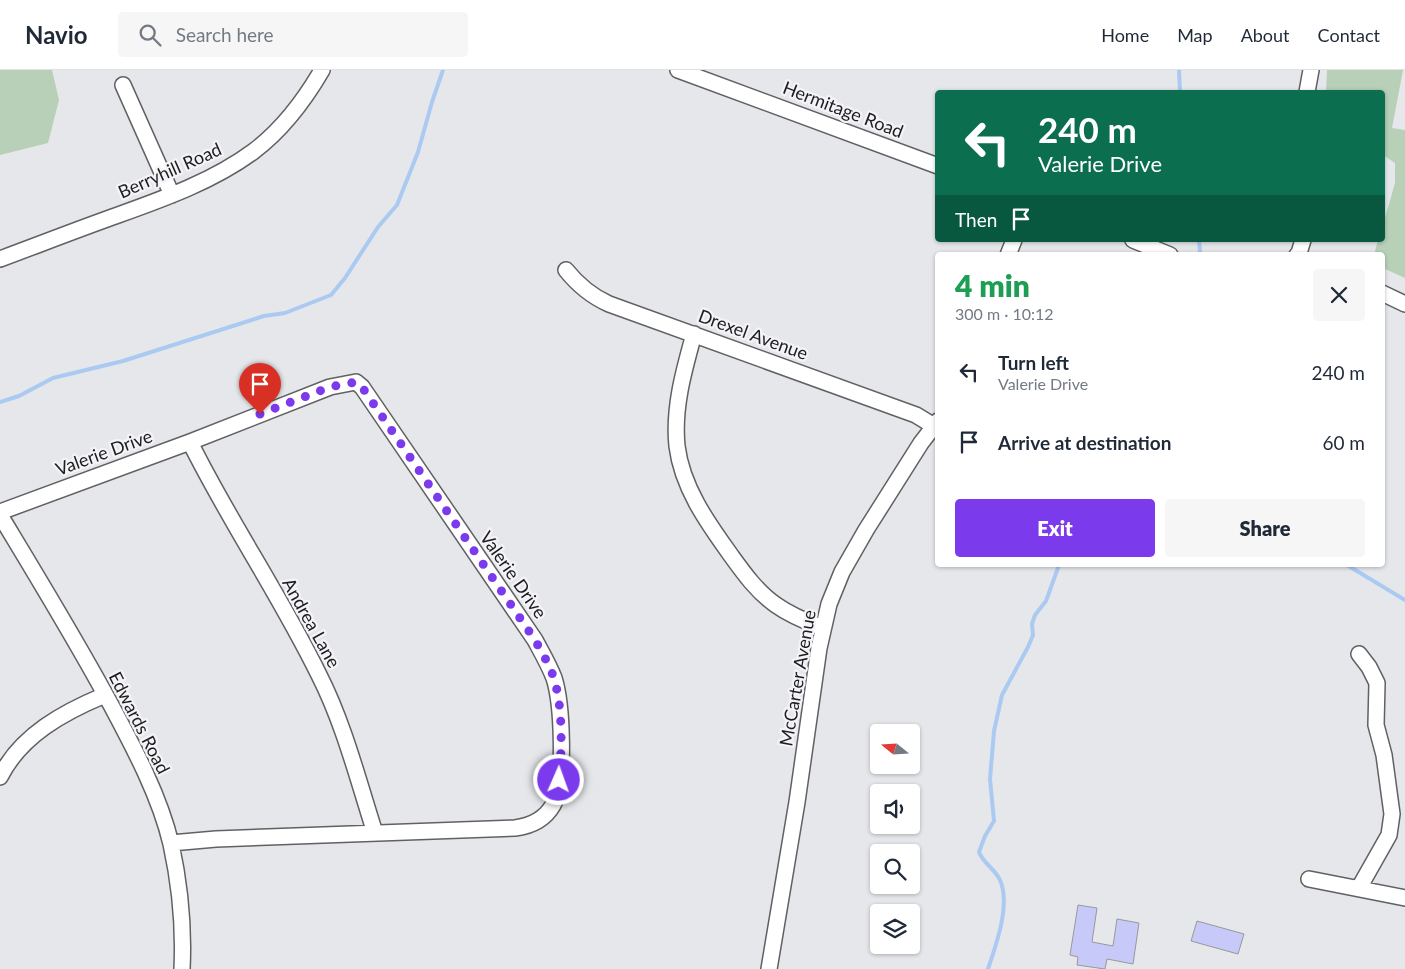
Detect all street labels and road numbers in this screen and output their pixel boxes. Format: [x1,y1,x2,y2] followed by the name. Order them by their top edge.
[780,76,907,142] street label: Hermitage Road
[115,138,225,203] street label: Berryhill Road
[696,304,811,364] street label: Drexel Avenue
[52,424,155,480] street label: Valerie Drive
[476,527,552,622] street label: Valerie Drive
[278,574,346,671] street label: Andrea Lane
[774,608,820,748] street label: McCarter Avenue
[105,668,175,777] street label: Edwards Road

